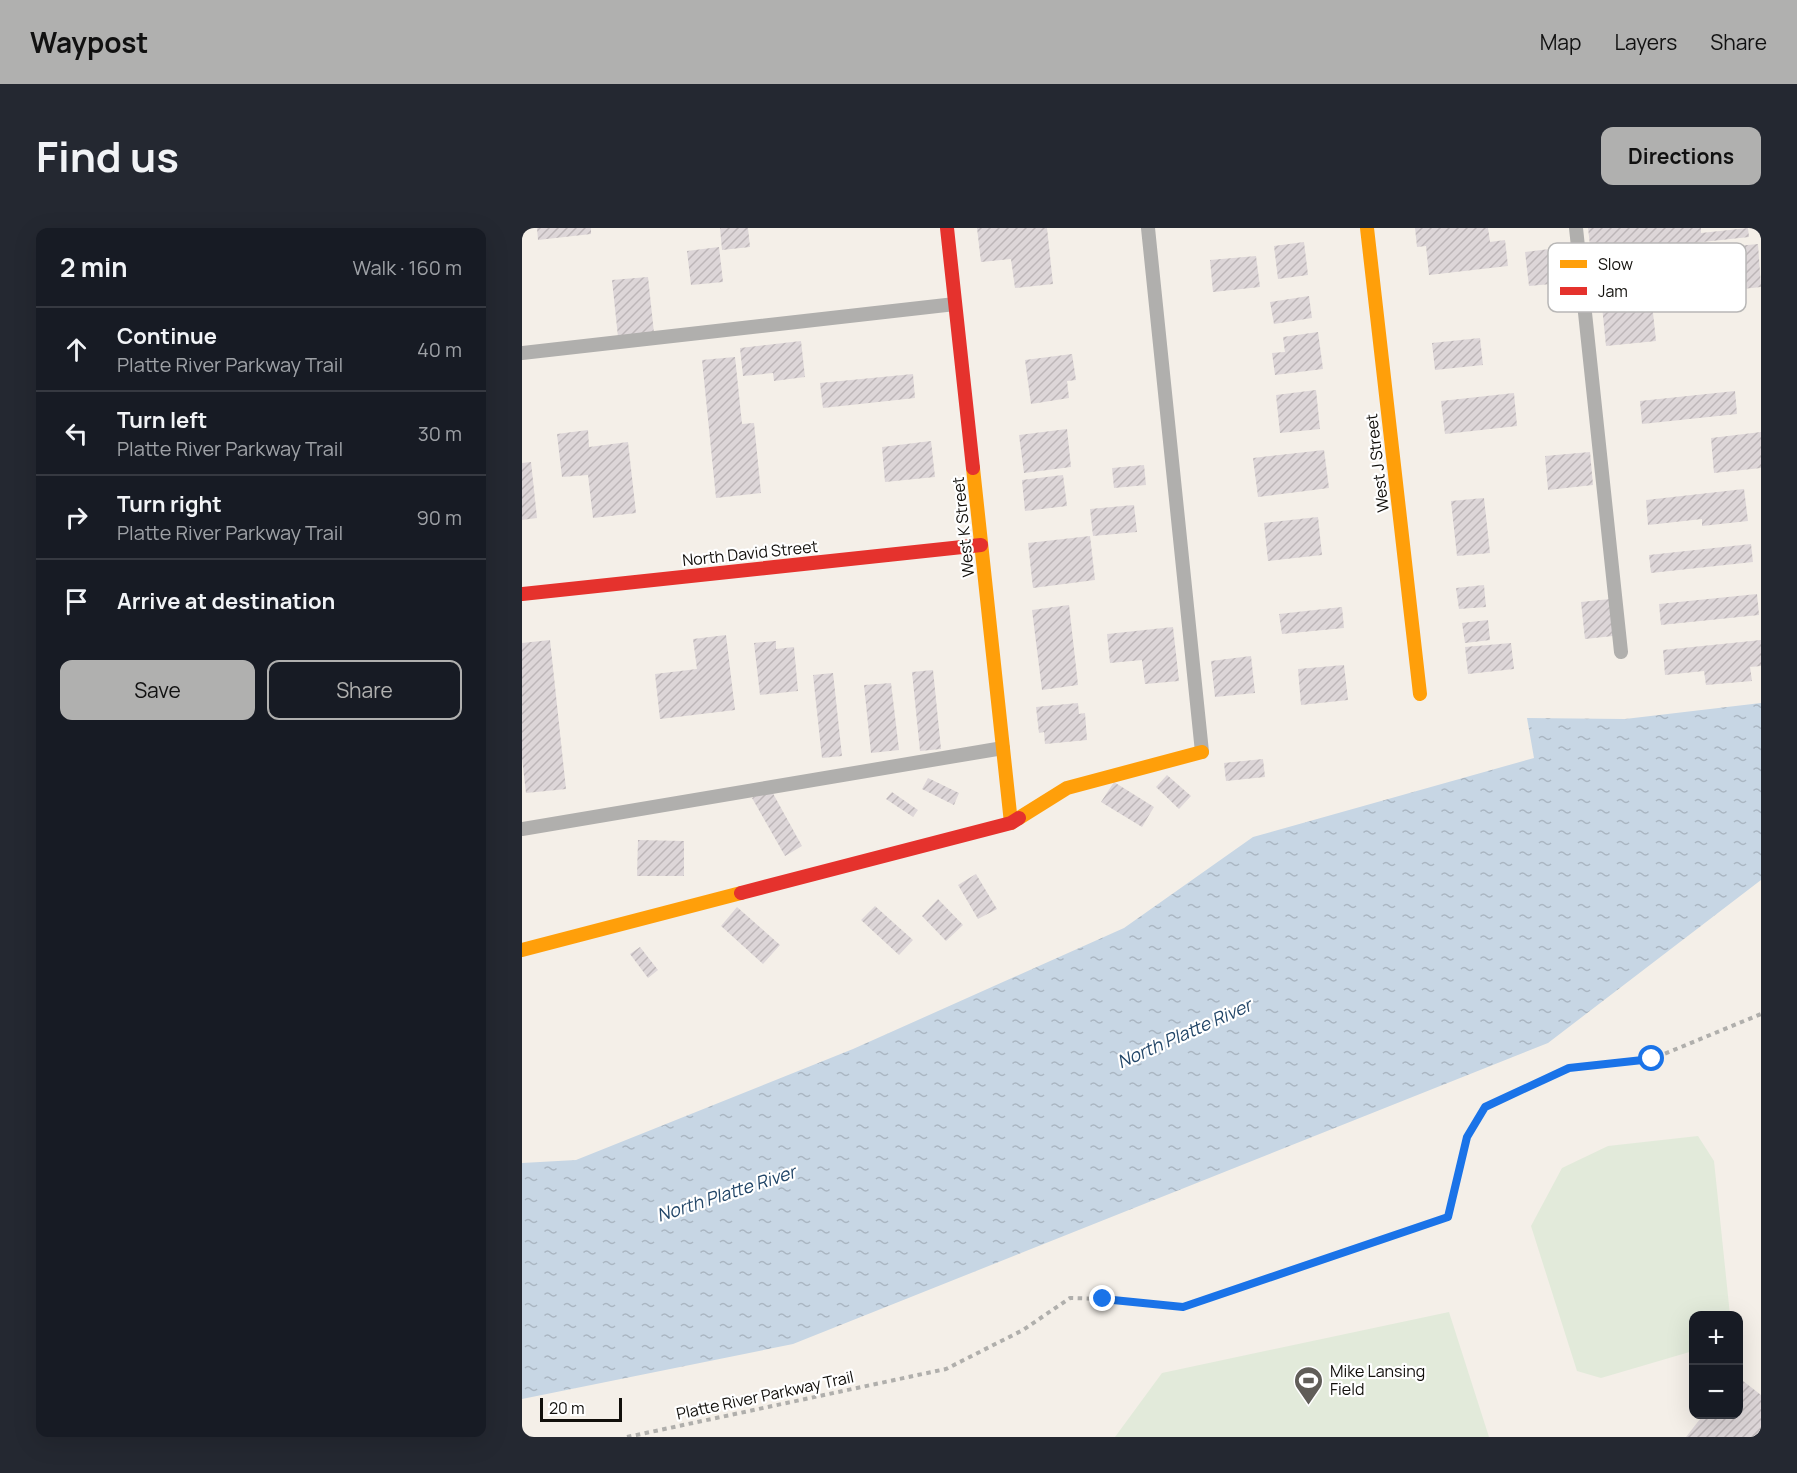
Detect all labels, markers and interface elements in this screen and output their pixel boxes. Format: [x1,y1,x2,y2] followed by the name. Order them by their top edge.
[30,23,149,61] text: Waypost
[1540,28,1581,56] text: Map
[1614,28,1677,56] text: Layers
[1710,28,1767,56] text: Share
[36,127,179,185] text: Find us
[1601,127,1761,185] button: Directions
[1548,243,1746,312] legend
[60,249,128,285] text: 2 min
[1598,253,1633,275] text: Slow
[353,254,462,281] text: Walk · 160 m
[1598,280,1628,302] text: Jam
[117,321,217,351] text: Continue
[60,333,93,366] icon: ahead
[417,336,462,363] text: 40 m
[117,351,343,378] text: Platte River Parkway Trail
[117,405,207,435] text: Turn left
[1360,413,1394,513] street label: West J Street
[60,417,93,450] icon: left
[418,420,462,447] text: 30 m
[117,435,343,462] text: Platte River Parkway Trail
[947,476,979,578] street label: West K Street
[117,489,222,519] text: Turn right
[60,501,93,534] icon: right
[416,504,462,531] text: 90 m
[117,519,343,546] text: Platte River Parkway Trail
[681,535,819,571] street label: North David Street
[60,585,93,618] icon: arrive
[117,586,335,616] text: Arrive at destination
[60,660,255,720] button: Save
[267,660,462,720] button: Share
[1113,992,1257,1073] water label: North Platte River
[1638,1045,1664,1071] route start
[653,1158,801,1227] water label: North Platte River
[1089,1285,1115,1311] route end
[1689,1311,1743,1419] map controls
[1689,1311,1743,1365] button: +
[1330,1360,1425,1400] place label: Mike Lansing Field
[1293,1364,1325,1406] sports icon: Mike Lansing Field
[674,1365,856,1425] street label: Platte River Parkway Trail
[1689,1365,1743,1419] button: −
[540,1395,622,1422] scale bar
[549,1397,585,1419] text: 20 m

